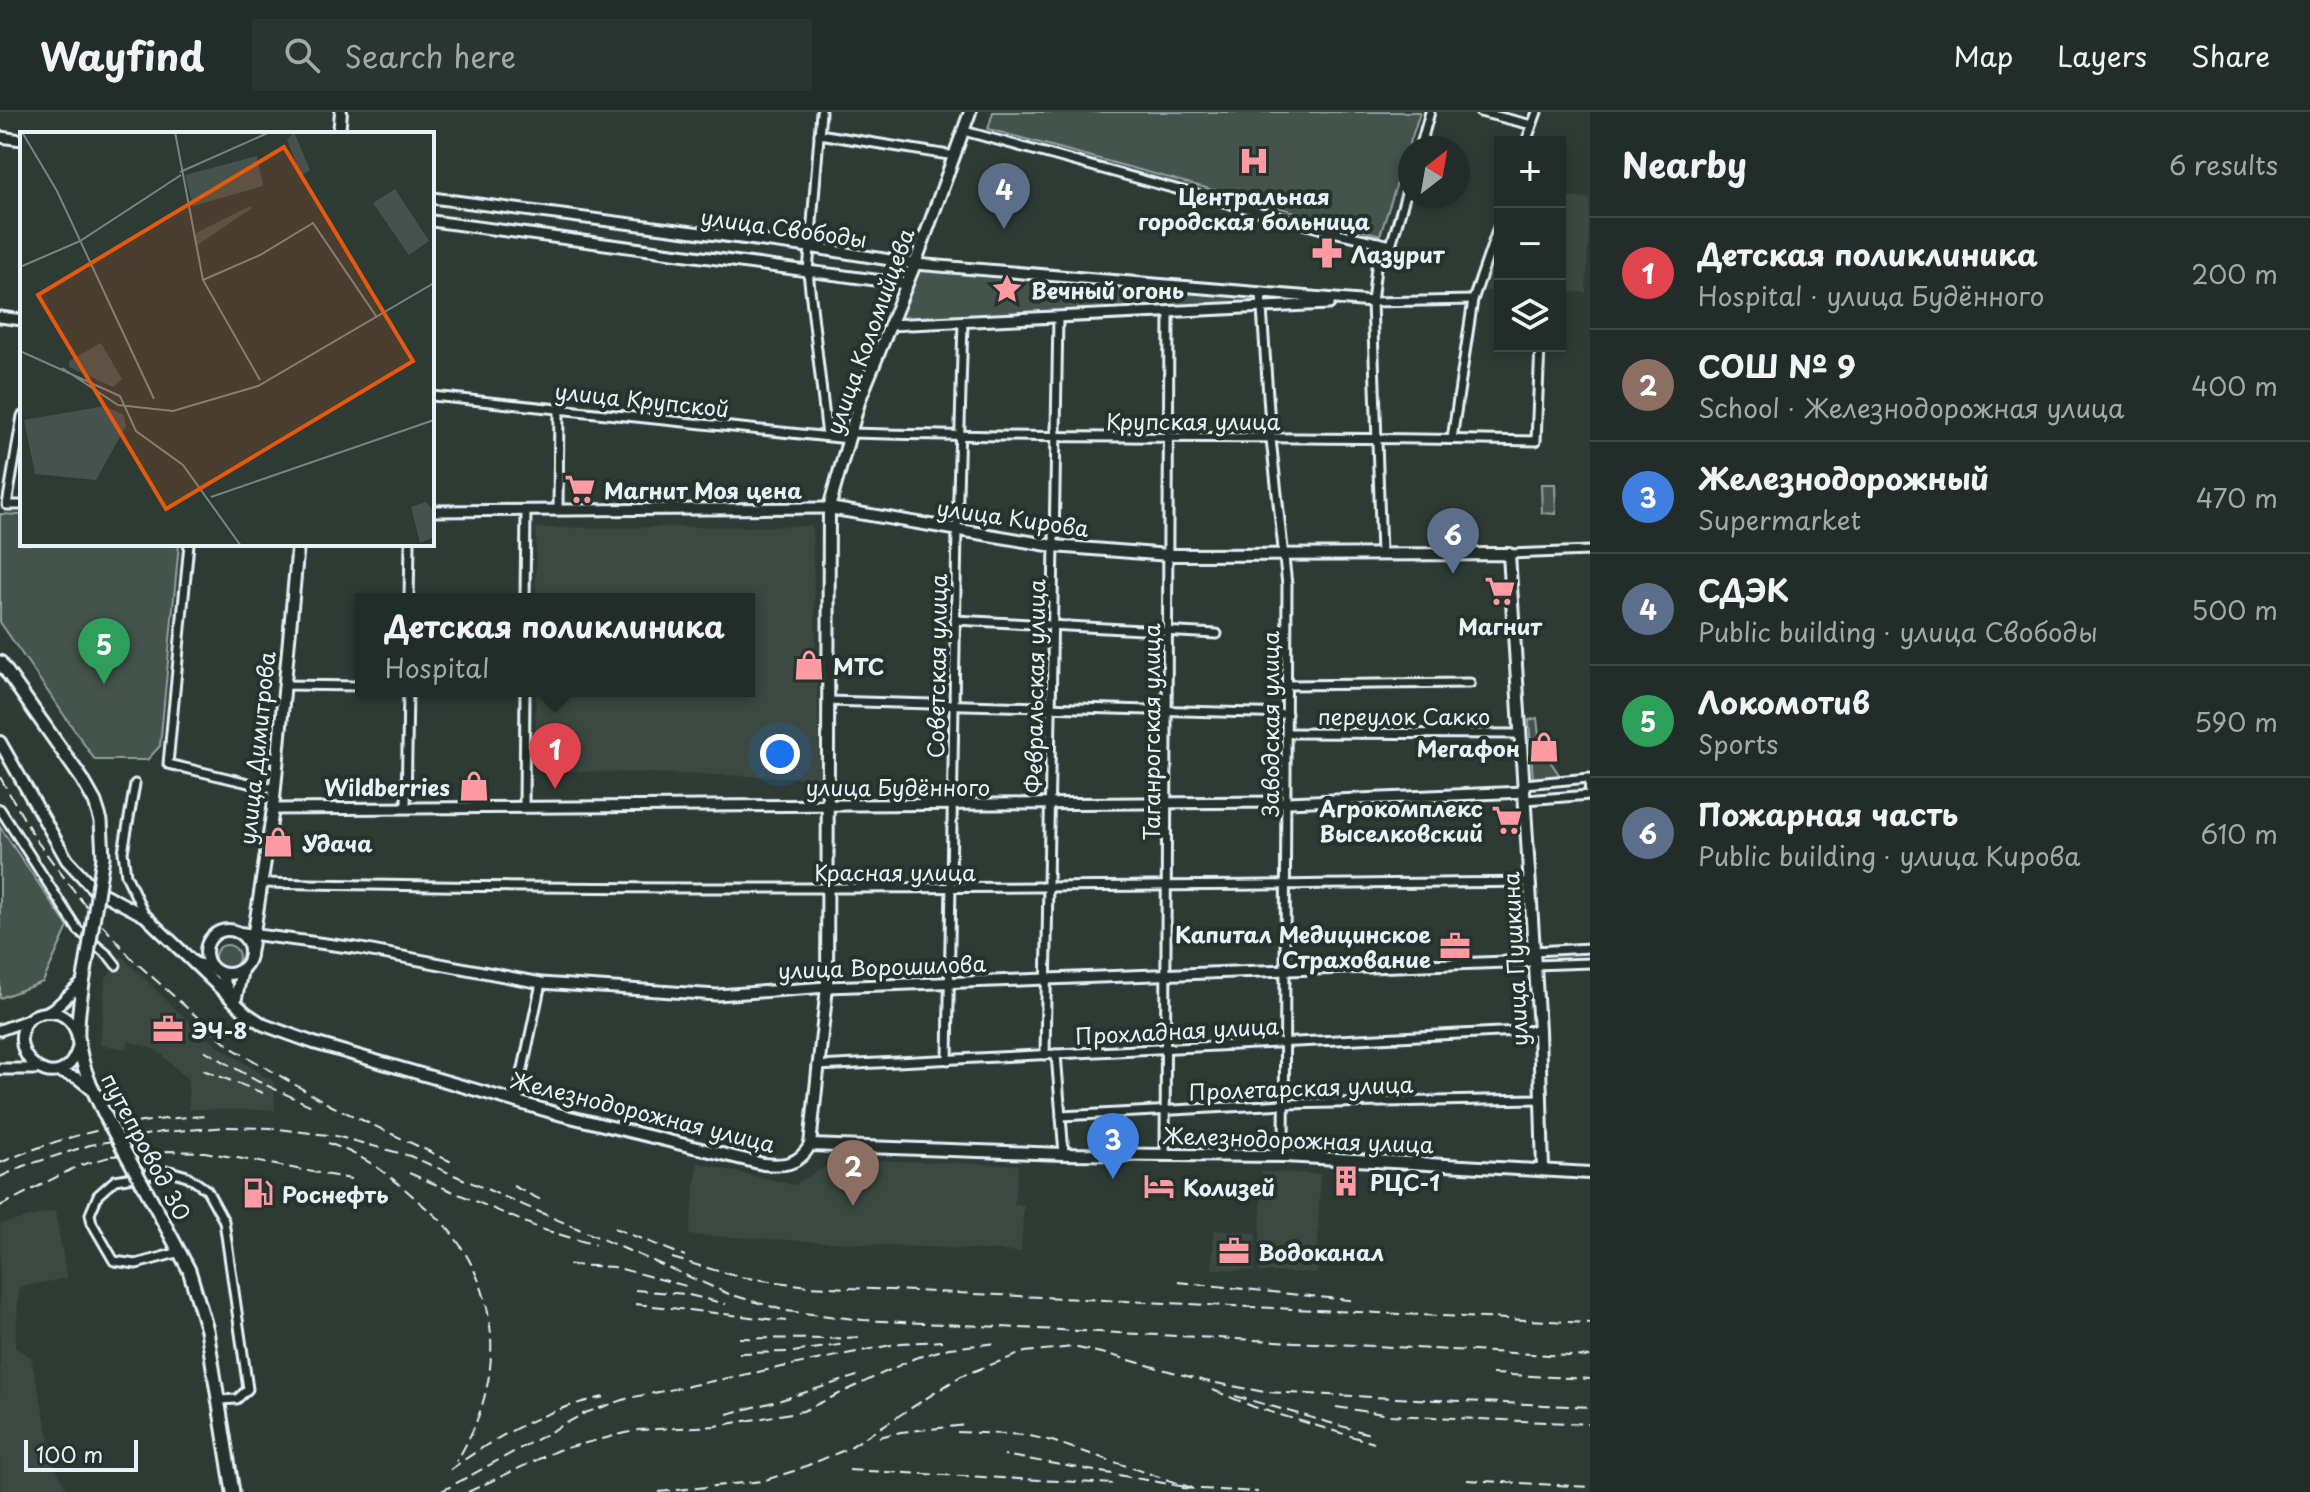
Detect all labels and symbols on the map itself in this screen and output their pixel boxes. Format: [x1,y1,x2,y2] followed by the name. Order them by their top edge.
[20,132,434,546] inset map
[1398,136,1470,208] north arrow
[1237,144,1271,178] hospital icon: Центральная городская больница
[978,163,1030,229] pin: 4
[1138,179,1371,237] place label: Центральная городская больница
[699,199,869,255] street label: улица Свободы
[816,223,922,439] street label: улица Коломийцева
[1310,236,1344,270] pharmacy icon: Лазурит
[1351,237,1445,270] place label: Лазурит
[990,272,1024,306] place icon: Вечный огонь
[1031,273,1184,306] place label: Вечный огонь
[553,373,731,425] street label: улица Крупской
[1106,404,1280,437] street label: Крупская улица
[563,472,597,506] supermarket icon: Магнит Моя цена
[604,473,802,506] place label: Магнит Моя цена
[935,490,1091,544] street label: улица Кирова
[1427,508,1479,574] pin: 6
[918,573,954,759] street label: Советская улица
[1483,574,1517,608] supermarket icon: Магнит
[1016,579,1052,793] street label: Февральская улица
[1458,609,1543,642] place label: Магнит
[78,618,130,684] pin: 5
[1134,623,1167,840] street label: Таганрогская улица
[1253,631,1286,817] street label: Заводская улица
[792,648,826,682] shop icon: МТС
[229,649,283,846] street label: улица Димитрова
[833,649,884,682] place label: МТС
[1318,699,1490,732] street label: переулок Сакко
[529,723,581,789] pin: 1
[1527,730,1561,764] shop icon: Мегафон
[1417,731,1520,764] place label: Мегафон
[760,734,800,774] your location
[457,769,491,803] shop icon: Wildberries
[324,770,450,803] place label: Wildberries
[806,770,990,803] street label: улица Будённого
[1318,791,1483,849] place label: Агрокомплекс Выселковский
[1490,803,1524,837] supermarket icon: Агрокомплекс Выселковский
[261,825,295,859] shop icon: Удача
[302,826,373,859] place label: Удача
[814,855,976,888] street label: Красная улица
[1493,871,1535,1047] street label: улица Пушкина
[1175,917,1432,975] place label: Капитал Медицинское Страхование
[1438,929,1472,963] office icon: Капитал Медицинское Страхование
[777,946,987,986] street label: улица Ворошилова
[1074,1008,1280,1052] street label: Прохладная улица
[151,1012,185,1046] office icon: ЭЧ-8
[191,1013,247,1046] place label: ЭЧ-8
[507,1062,779,1160] street label: Железнодорожная улица
[94,1066,200,1226] street label: путепровод 30
[1188,1067,1414,1107] street label: Пролетарская улица
[1087,1113,1139,1179] pin: 3
[1162,1118,1434,1160] street label: Железнодорожная улица
[827,1140,879,1206] pin: 2
[1329,1164,1363,1198] building icon: РЦС-1
[1370,1165,1440,1198] place label: РЦС-1
[1142,1169,1176,1203] hotel icon: Колизей
[1183,1170,1275,1203] place label: Колизей
[241,1176,275,1210] fuel station icon: Роснефть
[282,1177,389,1210] place label: Роснефть
[1217,1234,1251,1268] office icon: Водоканал
[1258,1235,1384,1268] place label: Водоканал
[24,1436,138,1472] scale bar

